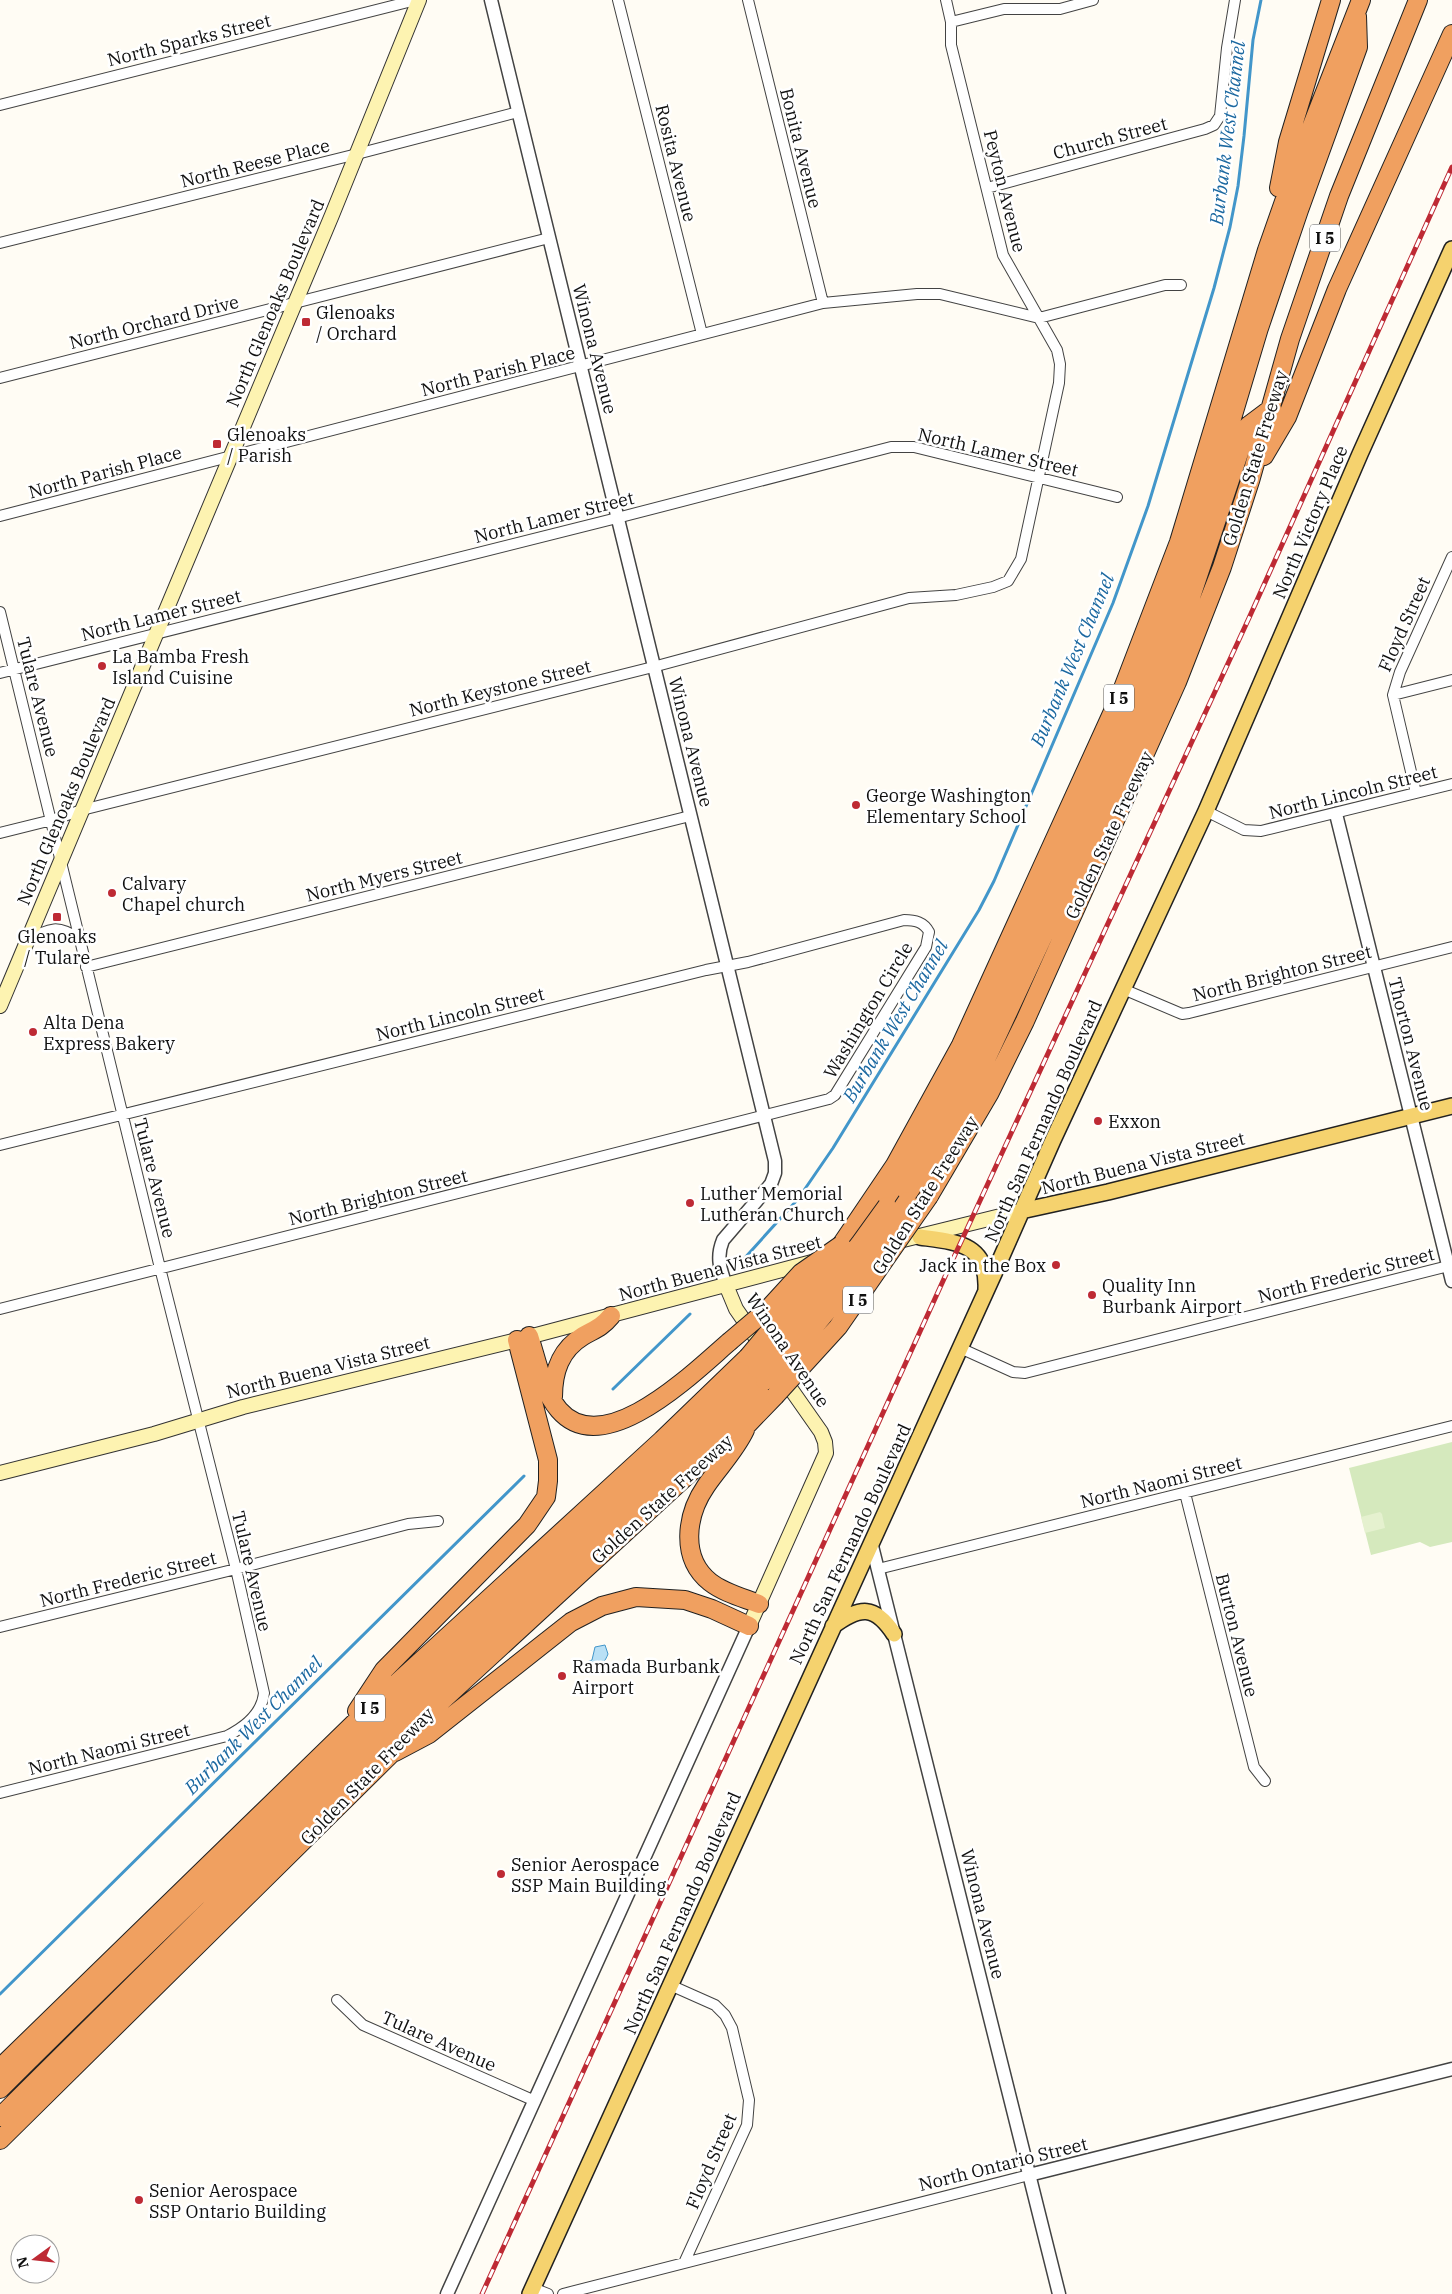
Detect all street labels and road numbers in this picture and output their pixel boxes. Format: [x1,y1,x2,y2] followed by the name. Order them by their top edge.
[105,9,273,71] street label: North Sparks Street
[775,86,827,210] street label: Bonita Avenue
[650,102,702,224] street label: Rosita Avenue
[1050,112,1170,164] street label: Church Street
[979,127,1031,255] street label: Peyton Avenue
[178,133,332,193] street label: North Reese Place
[221,196,329,410] street label: North Glenoaks Boulevard
[1310,224,1340,252] road number: I 5
[568,282,622,416] street label: Winona Avenue
[67,290,241,354] street label: North Orchard Drive
[419,341,577,401] street label: North Parish Place
[1217,367,1293,549] street label: Golden State Freeway
[916,422,1080,482] street label: North Lamer Street
[26,440,184,504] street label: North Parish Place
[1267,442,1353,602] street label: North Victory Place
[472,486,636,548] street label: North Lamer Street
[1373,573,1435,675] street label: Floyd Street
[79,584,243,646] street label: North Lamer Street
[12,635,64,759] street label: Tulare Avenue
[407,654,593,722] street label: North Keystone Street
[664,675,718,809] street label: Winona Avenue
[1104,684,1134,711] road number: I 5
[12,694,120,908] street label: North Glenoaks Boulevard
[1060,747,1158,923] street label: Golden State Freeway
[1266,760,1440,824] street label: North Lincoln Street
[303,845,465,907] street label: North Myers Street
[818,938,918,1082] street label: Washington Circle
[1190,940,1374,1006] street label: North Brighton Street
[1383,975,1439,1113] street label: Thorton Avenue
[373,982,547,1046] street label: North Lincoln Street
[979,996,1107,1246] street label: North San Fernando Boulevard
[867,1111,983,1279] street label: Golden State Freeway
[129,1116,181,1240] street label: Tulare Avenue
[1039,1127,1247,1199] street label: North Buena Vista Street
[286,1164,470,1230] street label: North Brighton Street
[616,1230,824,1306] street label: North Buena Vista Street
[1255,1242,1437,1308] street label: North Frederic Street
[843,1286,873,1314] road number: I 5
[741,1288,835,1412] street label: Winona Avenue
[224,1331,432,1403] street label: North Buena Vista Street
[784,1420,916,1668] street label: North San Fernando Boulevard
[586,1429,738,1569] street label: Golden State Freeway
[1078,1451,1244,1513] street label: North Naomi Street
[227,1509,277,1633] street label: Tulare Avenue
[37,1546,219,1612] street label: North Frederic Street
[1211,1571,1263,1699] street label: Burton Avenue
[355,1695,385,1722] road number: I 5
[295,1702,439,1850] street label: Golden State Freeway
[26,1718,192,1780] street label: North Naomi Street
[618,1788,746,2038] street label: North San Fernando Boulevard
[956,1847,1010,1981] street label: Winona Avenue
[378,2006,500,2076] street label: Tulare Avenue
[681,2110,741,2212] street label: Floyd Street
[916,2132,1090,2196] street label: North Ontario Street

